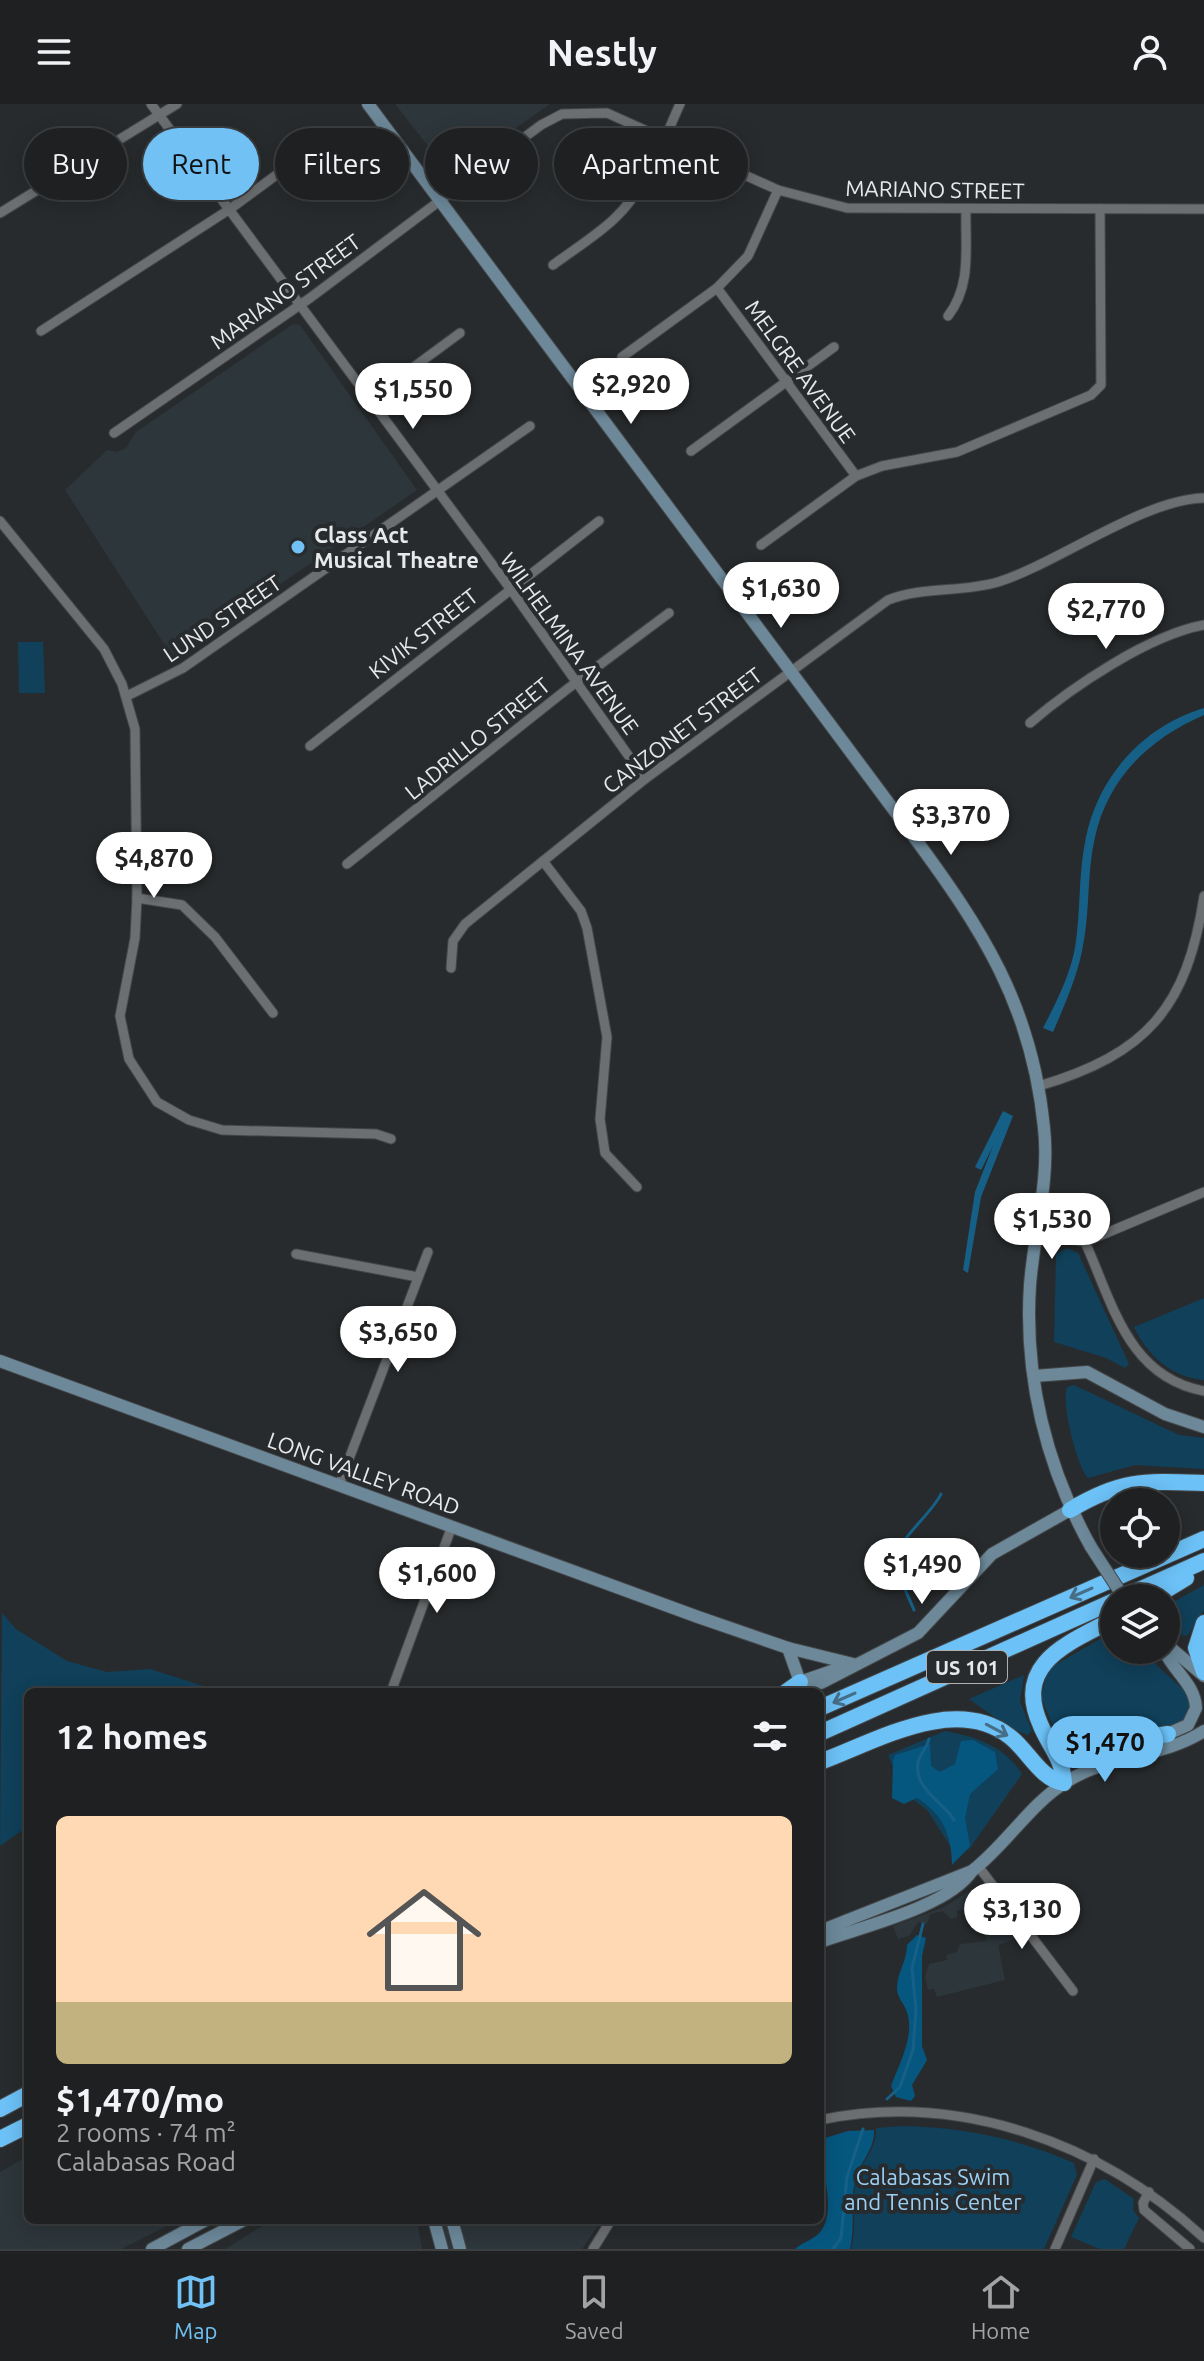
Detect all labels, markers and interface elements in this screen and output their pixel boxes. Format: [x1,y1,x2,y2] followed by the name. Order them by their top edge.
[32,30,76,74] icon: menu
[1128,30,1172,74] icon: person
[547,32,657,73] text: Nestly
[24,128,127,200] chip: Buy
[143,128,259,200] chip: Rent
[275,128,409,200] chip: Filters
[425,128,538,200] chip: New
[554,128,748,200] chip: Apartment
[845,175,1025,203] street label: MARIANO STREET
[205,228,365,354] street label: MARIANO STREET
[741,295,861,447] street label: MELGRE AVENUE
[566,358,696,426] pin: $2,920
[348,363,478,431] pin: $1,550
[591,369,671,398] text: $2,920
[373,374,453,403] text: $1,550
[314,522,479,572] place label: Class Act Musical Theatre
[289,538,307,556] marker: Class Act Musical Theatre
[496,547,644,739] street label: WILHELMINA AVENUE
[716,562,846,630] pin: $1,630
[158,569,286,667] street label: LUND STREET
[741,573,821,602] text: $1,630
[364,583,482,683] street label: KIVIK STREET
[1041,583,1171,651] pin: $2,770
[1066,594,1146,623] text: $2,770
[597,662,767,798] street label: CANZONET STREET
[400,672,554,804] street label: LADRILLO STREET
[886,789,1016,857] pin: $3,370
[911,800,991,829] text: $3,370
[89,832,219,900] pin: $4,870
[114,843,194,872] text: $4,870
[987,1193,1117,1261] pin: $1,530
[1012,1204,1092,1233] text: $1,530
[333,1306,463,1374] pin: $3,650
[358,1317,438,1346] text: $3,650
[264,1427,464,1519] street label: LONG VALLEY ROAD
[1100,1488,1180,1664] map controls
[1100,1488,1180,1568] button: locate
[857,1538,987,1606] pin: $1,490
[372,1547,502,1615] pin: $1,600
[882,1549,962,1578] text: $1,490
[397,1558,477,1587] text: $1,600
[1100,1584,1180,1664] button: layers
[1070,1586,1094,1601] one-way arrow
[927,1651,1007,1683] road number: US 101
[832,1691,856,1706] one-way arrow
[748,1714,792,1758] icon: filters
[1040,1716,1170,1784] pin: $1,470
[56,1717,208,1755] text: 12 homes
[985,1722,1008,1738] one-way arrow
[1065,1727,1145,1756] text: $1,470
[352,1868,496,2012] icon: home
[957,1883,1087,1951] pin: $3,130
[982,1894,1062,1923] text: $3,130
[56,2080,224,2118] text: $1,470/mo
[56,2118,236,2147] text: 2 rooms · 74 m²
[56,2147,236,2176] text: Calabasas Road
[844,2164,1022,2214] park label: Calabasas Swim and Tennis Center
[174,2270,218,2343] tab: Map
[565,2270,624,2343] tab: Saved
[971,2270,1030,2343] tab: Home

